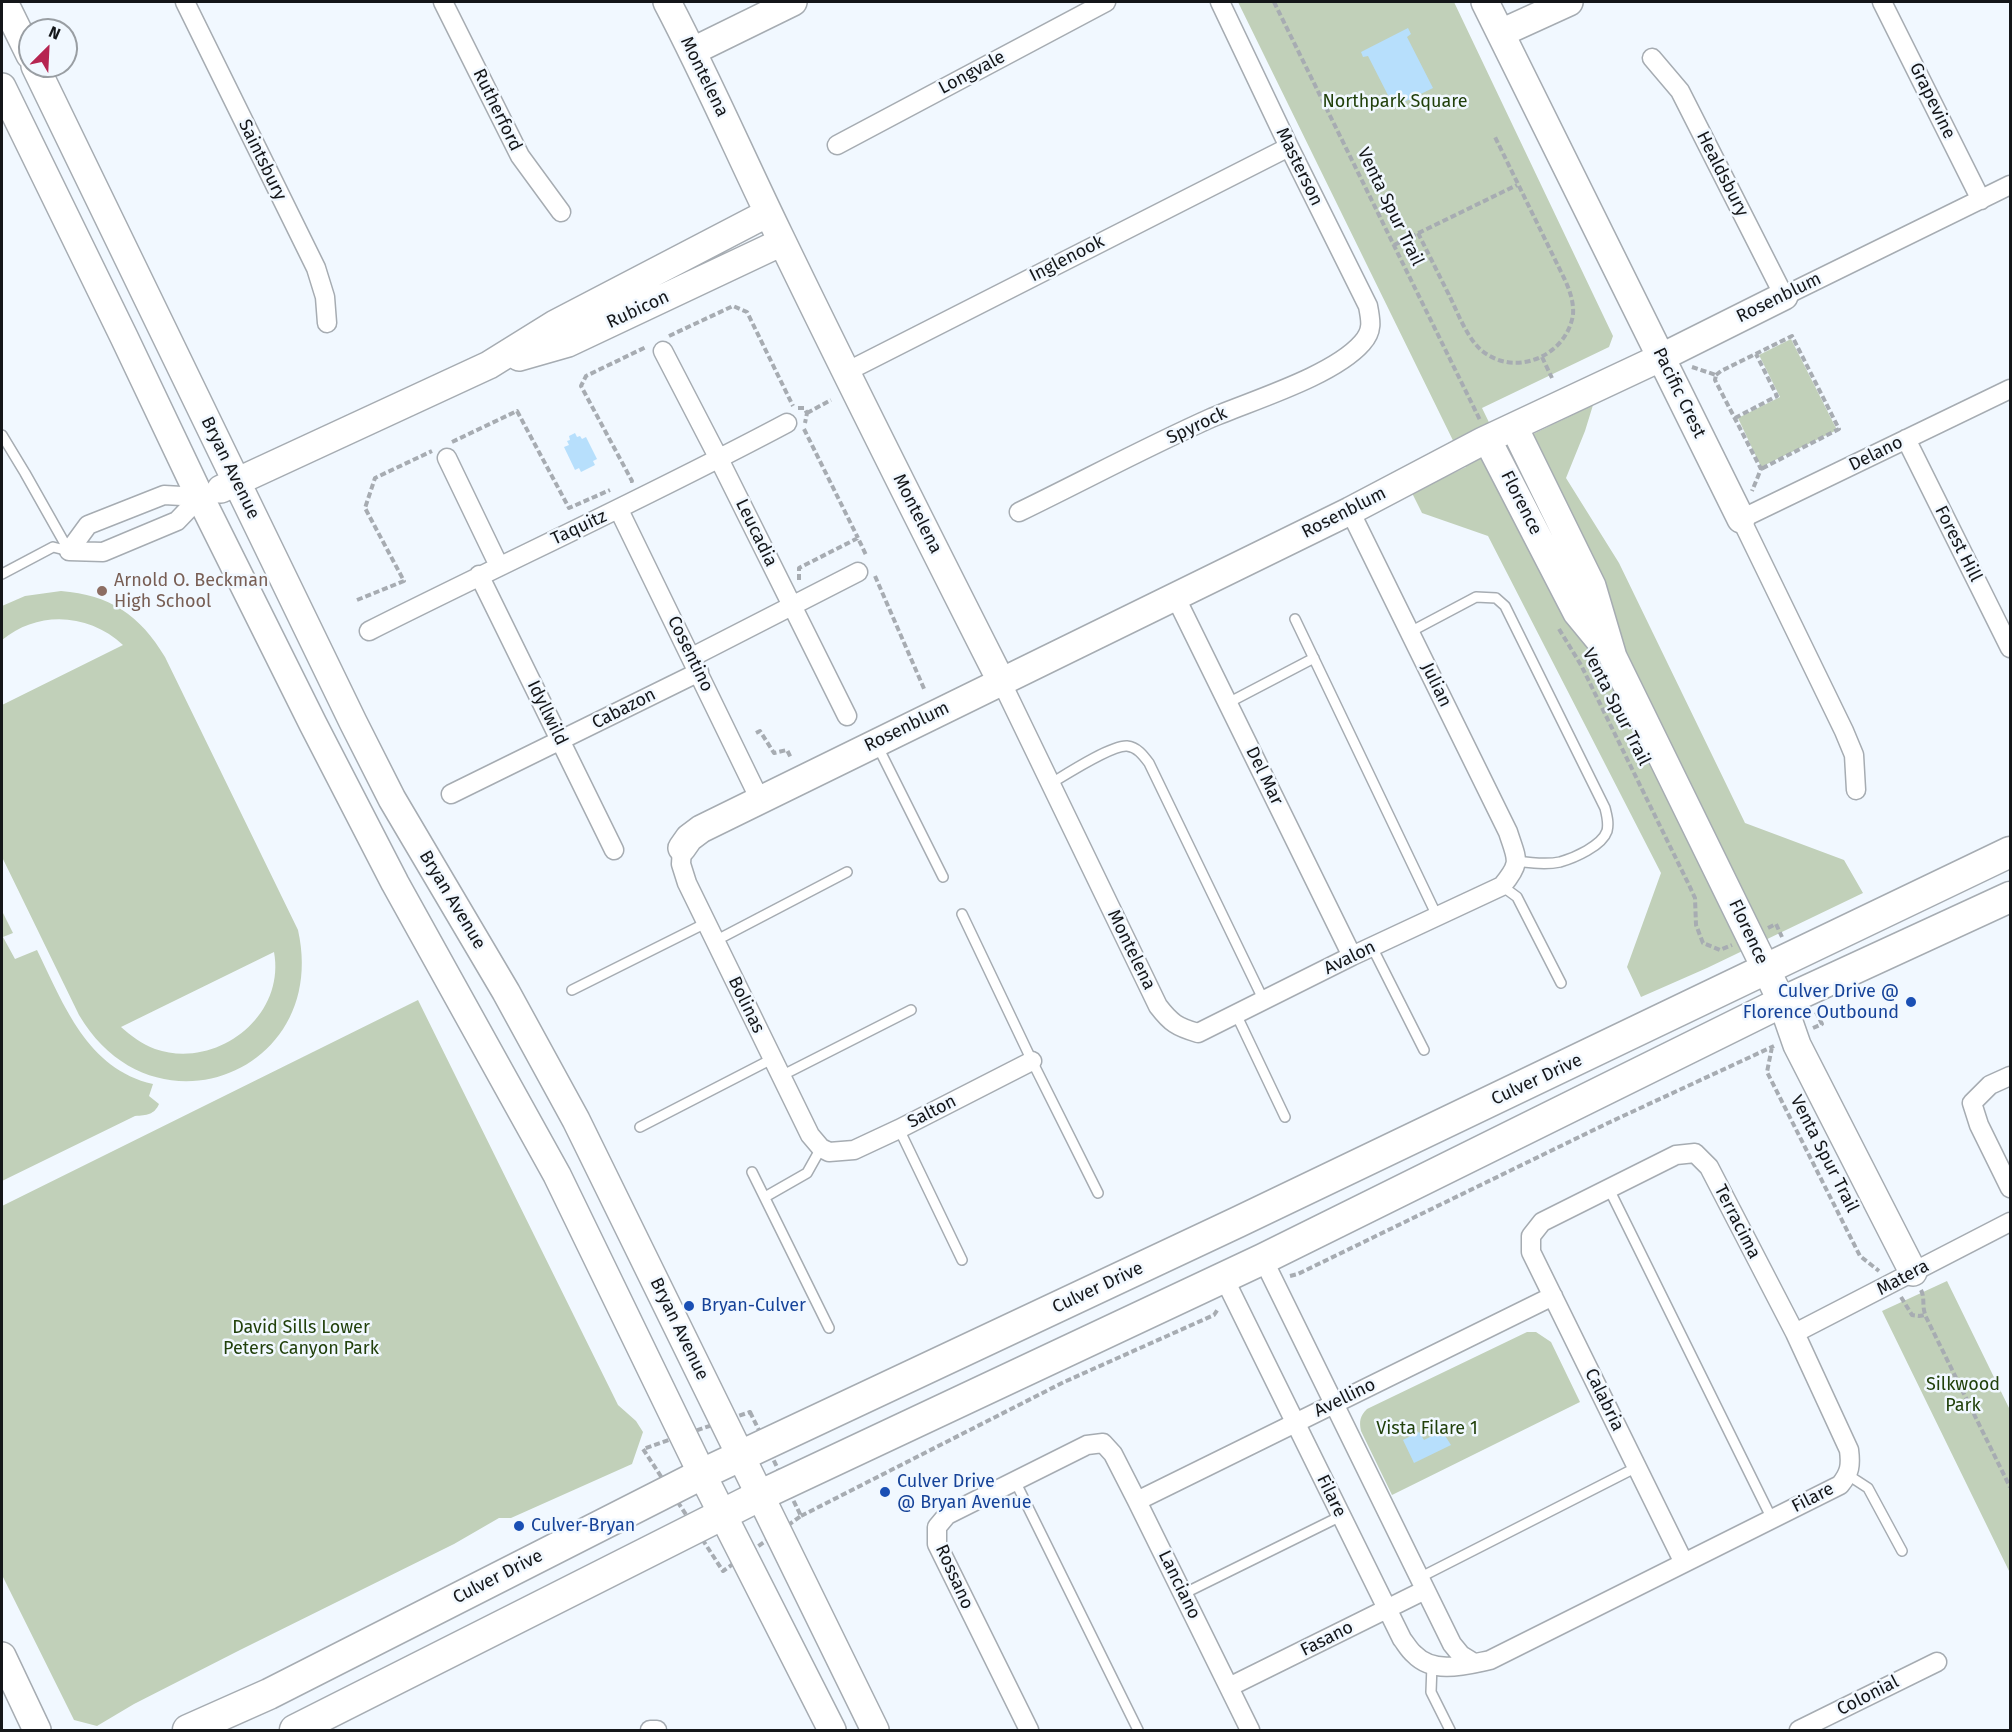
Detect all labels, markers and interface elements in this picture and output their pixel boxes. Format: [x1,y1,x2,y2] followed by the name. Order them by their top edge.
[18,18,78,78] north arrow
[46,22,63,44] text: N
[675,33,733,121] street label: Montelena
[935,47,1009,99] street label: Longvale
[1904,59,1960,143] street label: Grapevine
[468,65,526,155] street label: Rutherford
[1322,91,1468,113] park label: Northpark Square
[233,116,291,204] street label: Saintsbury
[1271,124,1327,210] street label: Masterson
[1691,128,1753,220] street label: Healdsbury
[1352,144,1428,270] street label: Venta Spur Trail
[1026,231,1108,287] street label: Inglenook
[1733,268,1825,328] street label: Rosenblum
[603,286,673,334] street label: Rubicon
[1648,344,1710,442] street label: Pacific Crest
[1163,403,1231,449] street label: Spyrock
[196,413,264,523] street label: Bryan Avenue
[1845,432,1907,476] street label: Delano
[1496,467,1546,539] street label: Florence
[888,471,946,557] street label: Montelena
[1298,483,1390,543] street label: Rosenblum
[730,496,782,570] street label: Leucadia
[1930,502,1986,586] street label: Forest Hill
[548,506,610,550] street label: Taquitz
[114,570,269,612] place label: Arnold O. Beckman High School
[95,584,109,598] marker: Arnold O. Beckman High School
[662,613,718,695] street label: Cosentino
[1577,645,1655,769] street label: Venta Spur Trail
[1416,659,1456,711] street label: Julian
[522,677,572,749] street label: Idyllwild
[588,684,660,734] street label: Cabazon
[861,697,953,757] street label: Rosenblum
[1241,743,1287,809] street label: Del Mar
[414,847,490,953] street label: Bryan Avenue
[1724,896,1772,968] street label: Florence
[1102,906,1160,994] street label: Montelena
[1321,936,1379,980] street label: Avalon
[723,973,769,1037] street label: Bolinas
[1743,981,1899,1024] place label: Culver Drive @ Florence Outbound
[1904,995,1918,1009] marker: Culver Drive @ Florence Outbound
[1488,1050,1586,1110] street label: Culver Drive
[904,1091,960,1133] street label: Salton
[1785,1092,1863,1216] street label: Venta Spur Trail
[1709,1181,1765,1263] street label: Terracima
[1873,1255,1933,1301] street label: Matera
[1049,1258,1147,1318] street label: Culver Drive
[645,1274,713,1384] street label: Bryan Avenue
[701,1295,806,1317] place label: Bryan-Culver
[682,1299,696,1313] marker: Bryan-Culver
[223,1317,379,1360] park label: David Sills Lower Peters Canyon Park
[1580,1365,1628,1435] street label: Calabria
[1311,1374,1379,1422] street label: Avellino
[1926,1374,2000,1416] park label: Silkwood Park
[1376,1418,1478,1440] park label: Vista Filare 1
[897,1471,1031,1514] place label: Culver Drive @ Bryan Avenue
[1312,1471,1350,1521] street label: Filare
[1788,1478,1838,1518] street label: Filare
[878,1485,892,1499] marker: Culver Drive @ Bryan Avenue
[531,1515,635,1537] place label: Culver-Bryan
[512,1519,526,1533] marker: Culver-Bryan
[930,1541,978,1613] street label: Rossano
[449,1545,547,1609] street label: Culver Drive
[1153,1547,1205,1623] street label: Lanciano
[1297,1617,1357,1661] street label: Fasano
[1833,1671,1903,1721] street label: Colonial

